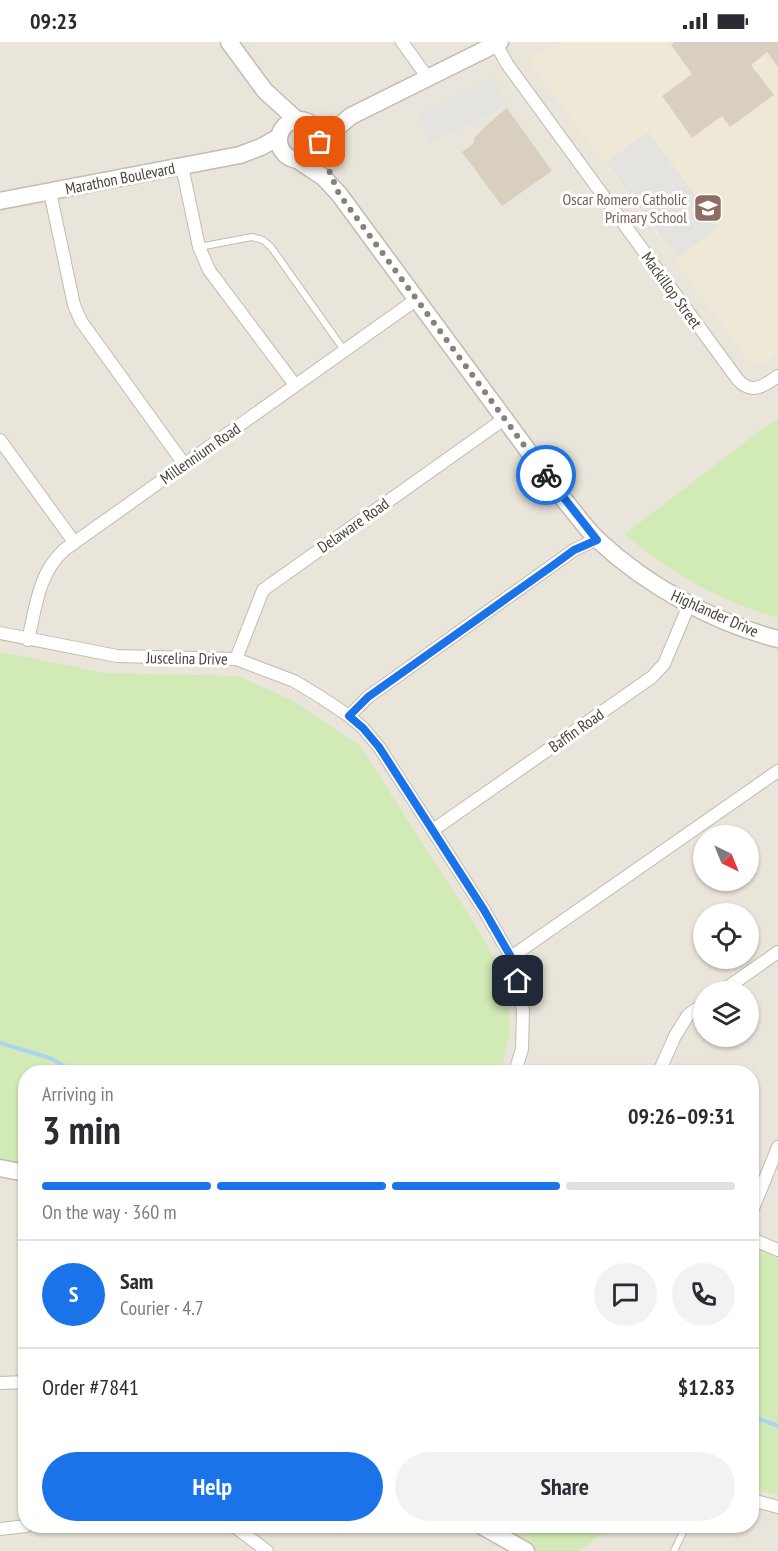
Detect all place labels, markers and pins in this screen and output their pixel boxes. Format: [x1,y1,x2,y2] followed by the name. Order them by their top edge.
[294,116,345,167] pin
[562,189,687,227] place label: Oscar Romero Catholic Primary School
[692,192,724,224] school or university icon: Oscar Romero Catholic Primary School
[492,955,543,1006] pin

